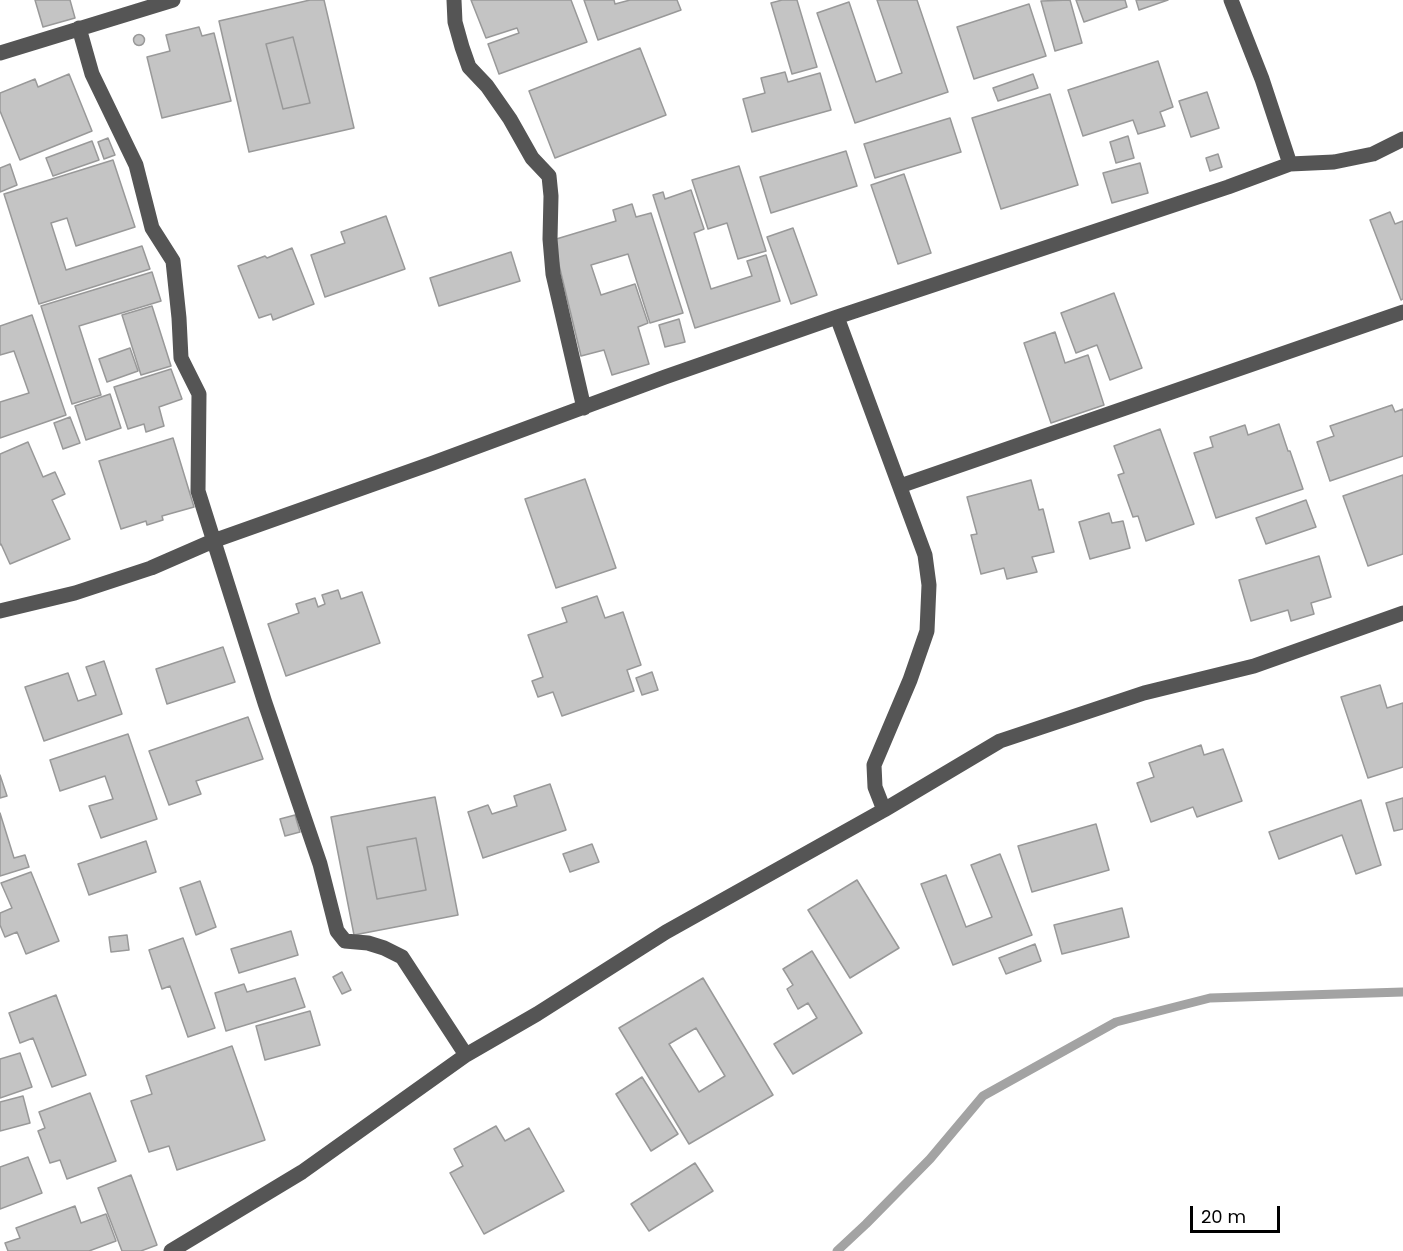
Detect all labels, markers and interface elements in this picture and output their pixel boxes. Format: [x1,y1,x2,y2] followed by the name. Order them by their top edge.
[1193,1194,1283,1232] scale bar
[1201,1204,1246,1229] text: 20 m

